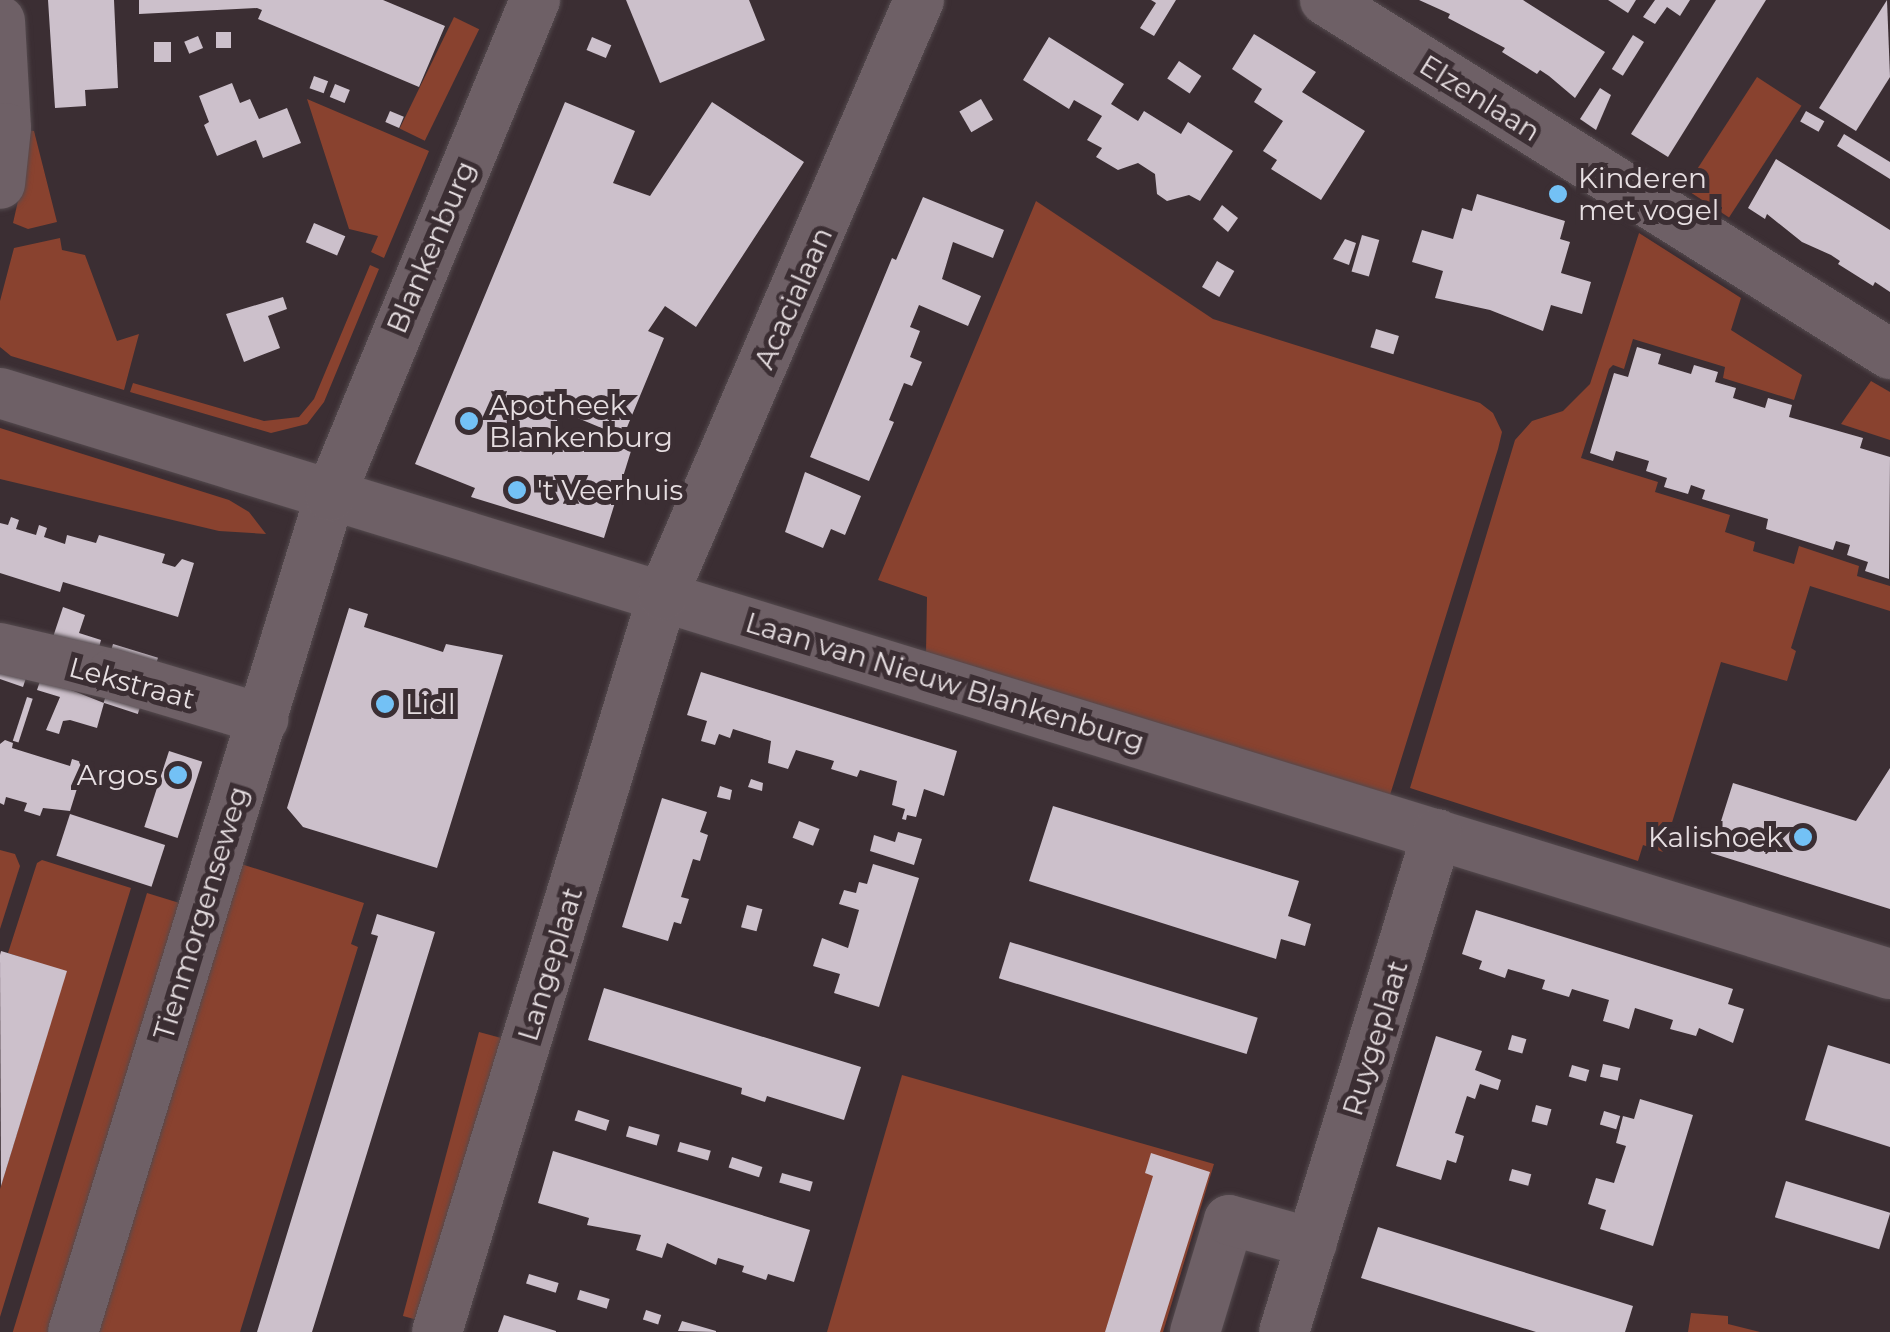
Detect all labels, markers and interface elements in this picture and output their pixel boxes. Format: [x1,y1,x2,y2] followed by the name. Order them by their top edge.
[1414,48,1546,148] street label: Elzenlaan
[380,156,482,338] street label: Blankenburg
[1578,161,1719,227] place label: Kinderen met vogel
[1547,183,1569,205] marker: Kinderen met vogel
[747,222,839,374] street label: Acacialaan
[489,388,673,454] place label: Apotheek Blankenburg
[458,410,480,432] marker: Apotheek Blankenburg
[537,473,683,507] place label: 't Veerhuis
[506,479,528,501] marker: 't Veerhuis
[742,605,1148,759] street label: Laan van Nieuw Blankenburg
[65,650,199,716] street label: Lekstraat
[405,687,456,721] place label: Lidl
[374,693,396,715] marker: Lidl
[77,758,158,792] place label: Argos
[167,764,189,786] marker: Argos
[146,782,256,1044] street label: Tienmorgenseweg
[1648,820,1783,854] place label: Kalishoek
[1792,826,1814,848] marker: Kalishoek
[511,883,589,1045] street label: Langeplaat
[1335,956,1415,1120] street label: Ruygeplaat

